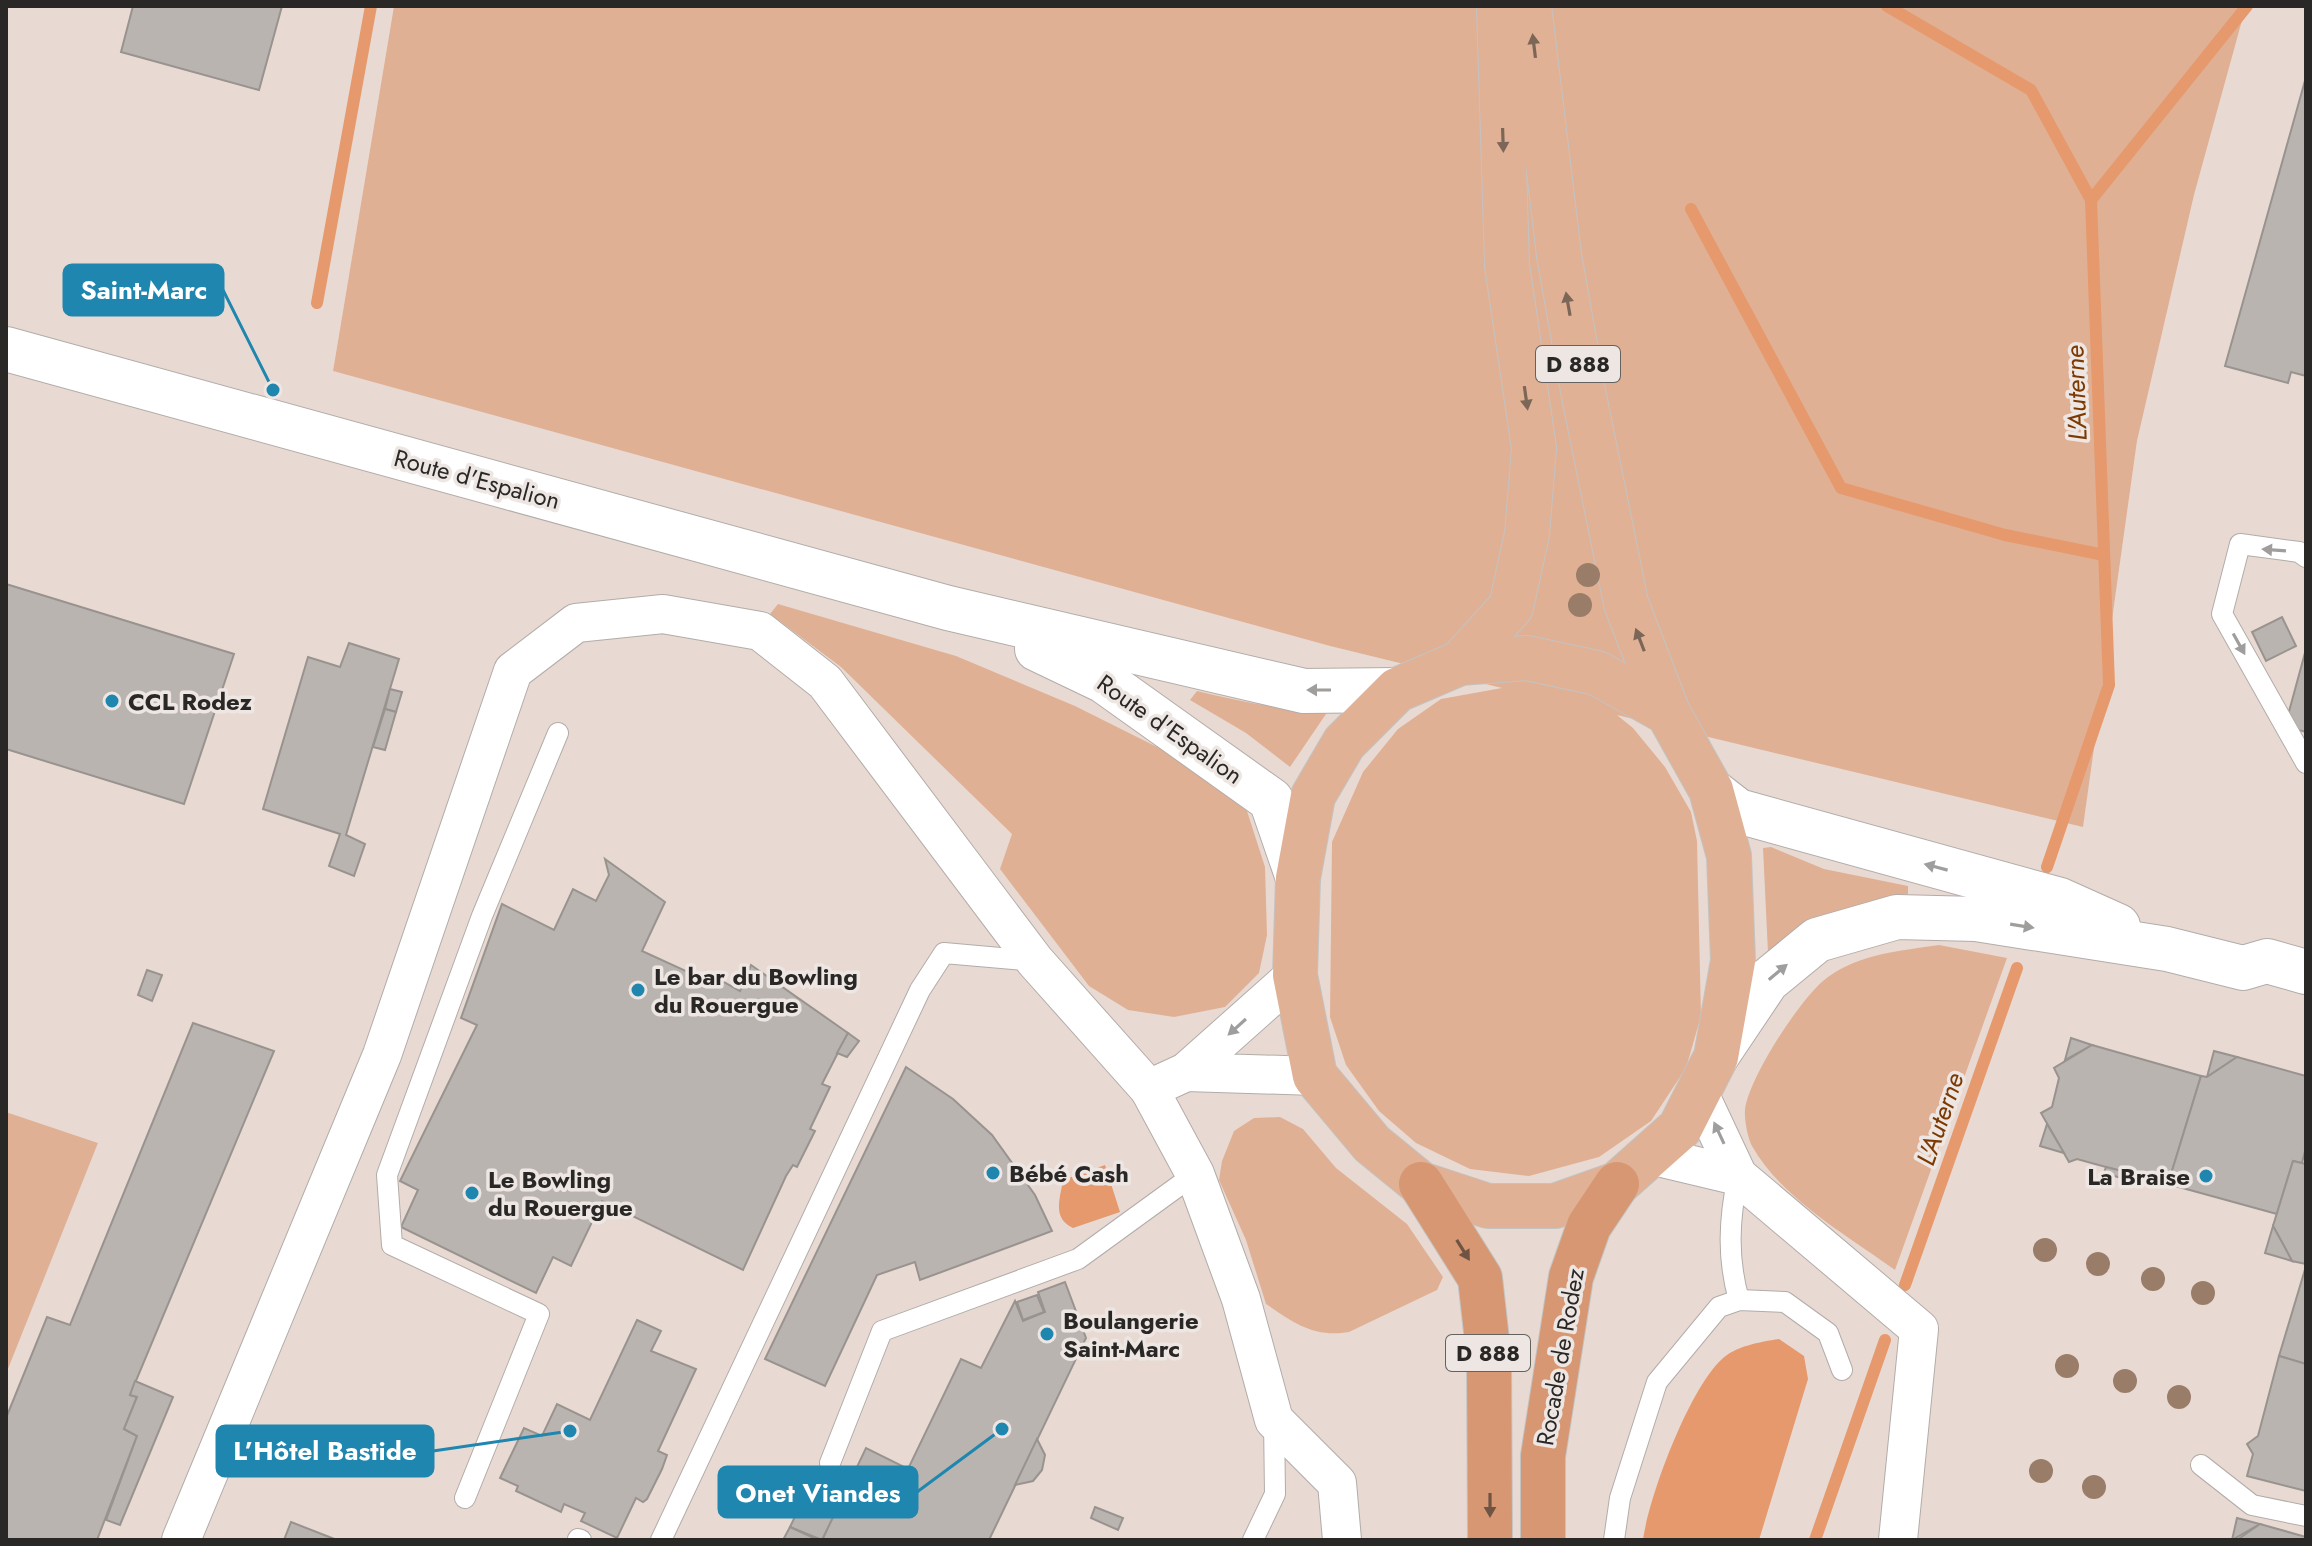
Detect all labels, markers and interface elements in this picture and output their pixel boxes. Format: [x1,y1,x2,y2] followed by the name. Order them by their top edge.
[1527,33,1540,58] one-way arrow
[1496,128,1509,153] one-way arrow
[64,265,223,315] callout: Saint-Marc
[81,271,207,309] text: Saint-Marc
[1561,291,1573,316] one-way arrow
[2055,345,2097,441] water label: L'Auterne
[1536,346,1620,382] road number: D 888
[1521,386,1533,411] one-way arrow
[390,440,564,518] street label: Route d'Espalion
[2261,543,2286,556] one-way arrow
[1633,628,1646,652] one-way arrow
[2232,632,2246,655] one-way arrow
[1090,666,1250,792] street label: Route d'Espalion
[128,684,252,719] place label: CCL Rodez
[1306,684,1331,697] one-way arrow
[103,692,121,710] marker: CCL Rodez
[1924,860,1949,872] one-way arrow
[2010,921,2035,933] one-way arrow
[654,959,858,1022] place label: Le bar du Bowling du Rouergue
[1768,964,1788,981] one-way arrow
[629,981,647,999] marker: Le bar du Bowling du Rouergue
[1227,1018,1246,1036] one-way arrow
[1906,1068,1974,1170] water label: L'Auterne
[1712,1122,1725,1145] one-way arrow
[1009,1156,1129,1191] place label: Bébé Cash
[2087,1159,2190,1194] place label: La Braise
[488,1162,633,1225] place label: Le Bowling du Rouergue
[984,1164,1002,1182] marker: Bébé Cash
[2197,1167,2215,1185] marker: La Braise
[463,1184,481,1202] marker: Le Bowling du Rouergue
[1455,1239,1469,1261] one-way arrow
[1527,1266,1593,1448] street label: Rocade de Rodez
[1063,1303,1199,1366] place label: Boulangerie Saint-Marc
[1038,1325,1056,1343] marker: Boulangerie Saint-Marc
[1446,1335,1530,1371] road number: D 888
[217,1426,433,1476] callout: L’Hôtel Bastide
[233,1432,417,1470] text: L’Hôtel Bastide
[719,1467,917,1517] callout: Onet Viandes
[735,1474,901,1512] text: Onet Viandes
[1484,1493,1496,1518] one-way arrow

